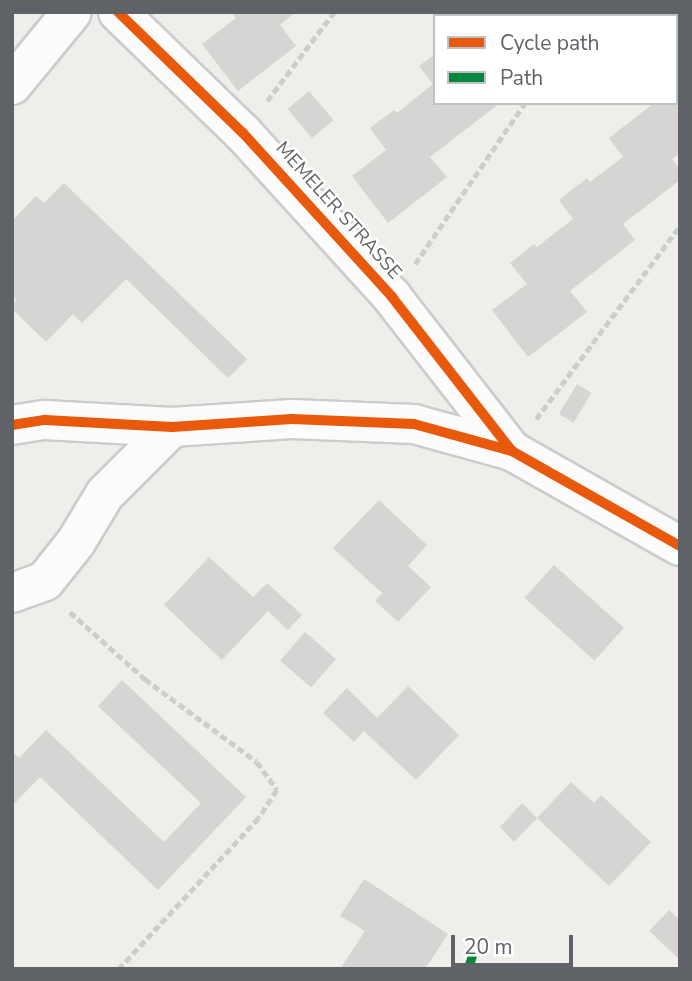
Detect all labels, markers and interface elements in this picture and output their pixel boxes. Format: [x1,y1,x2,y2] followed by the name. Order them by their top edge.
[433,14,678,105] legend
[500,29,599,57] text: Cycle path
[500,64,543,92] text: Path
[270,138,406,284] street label: MEMELER STRASSE
[454,922,576,966] scale bar
[464,933,513,961] text: 20 m

